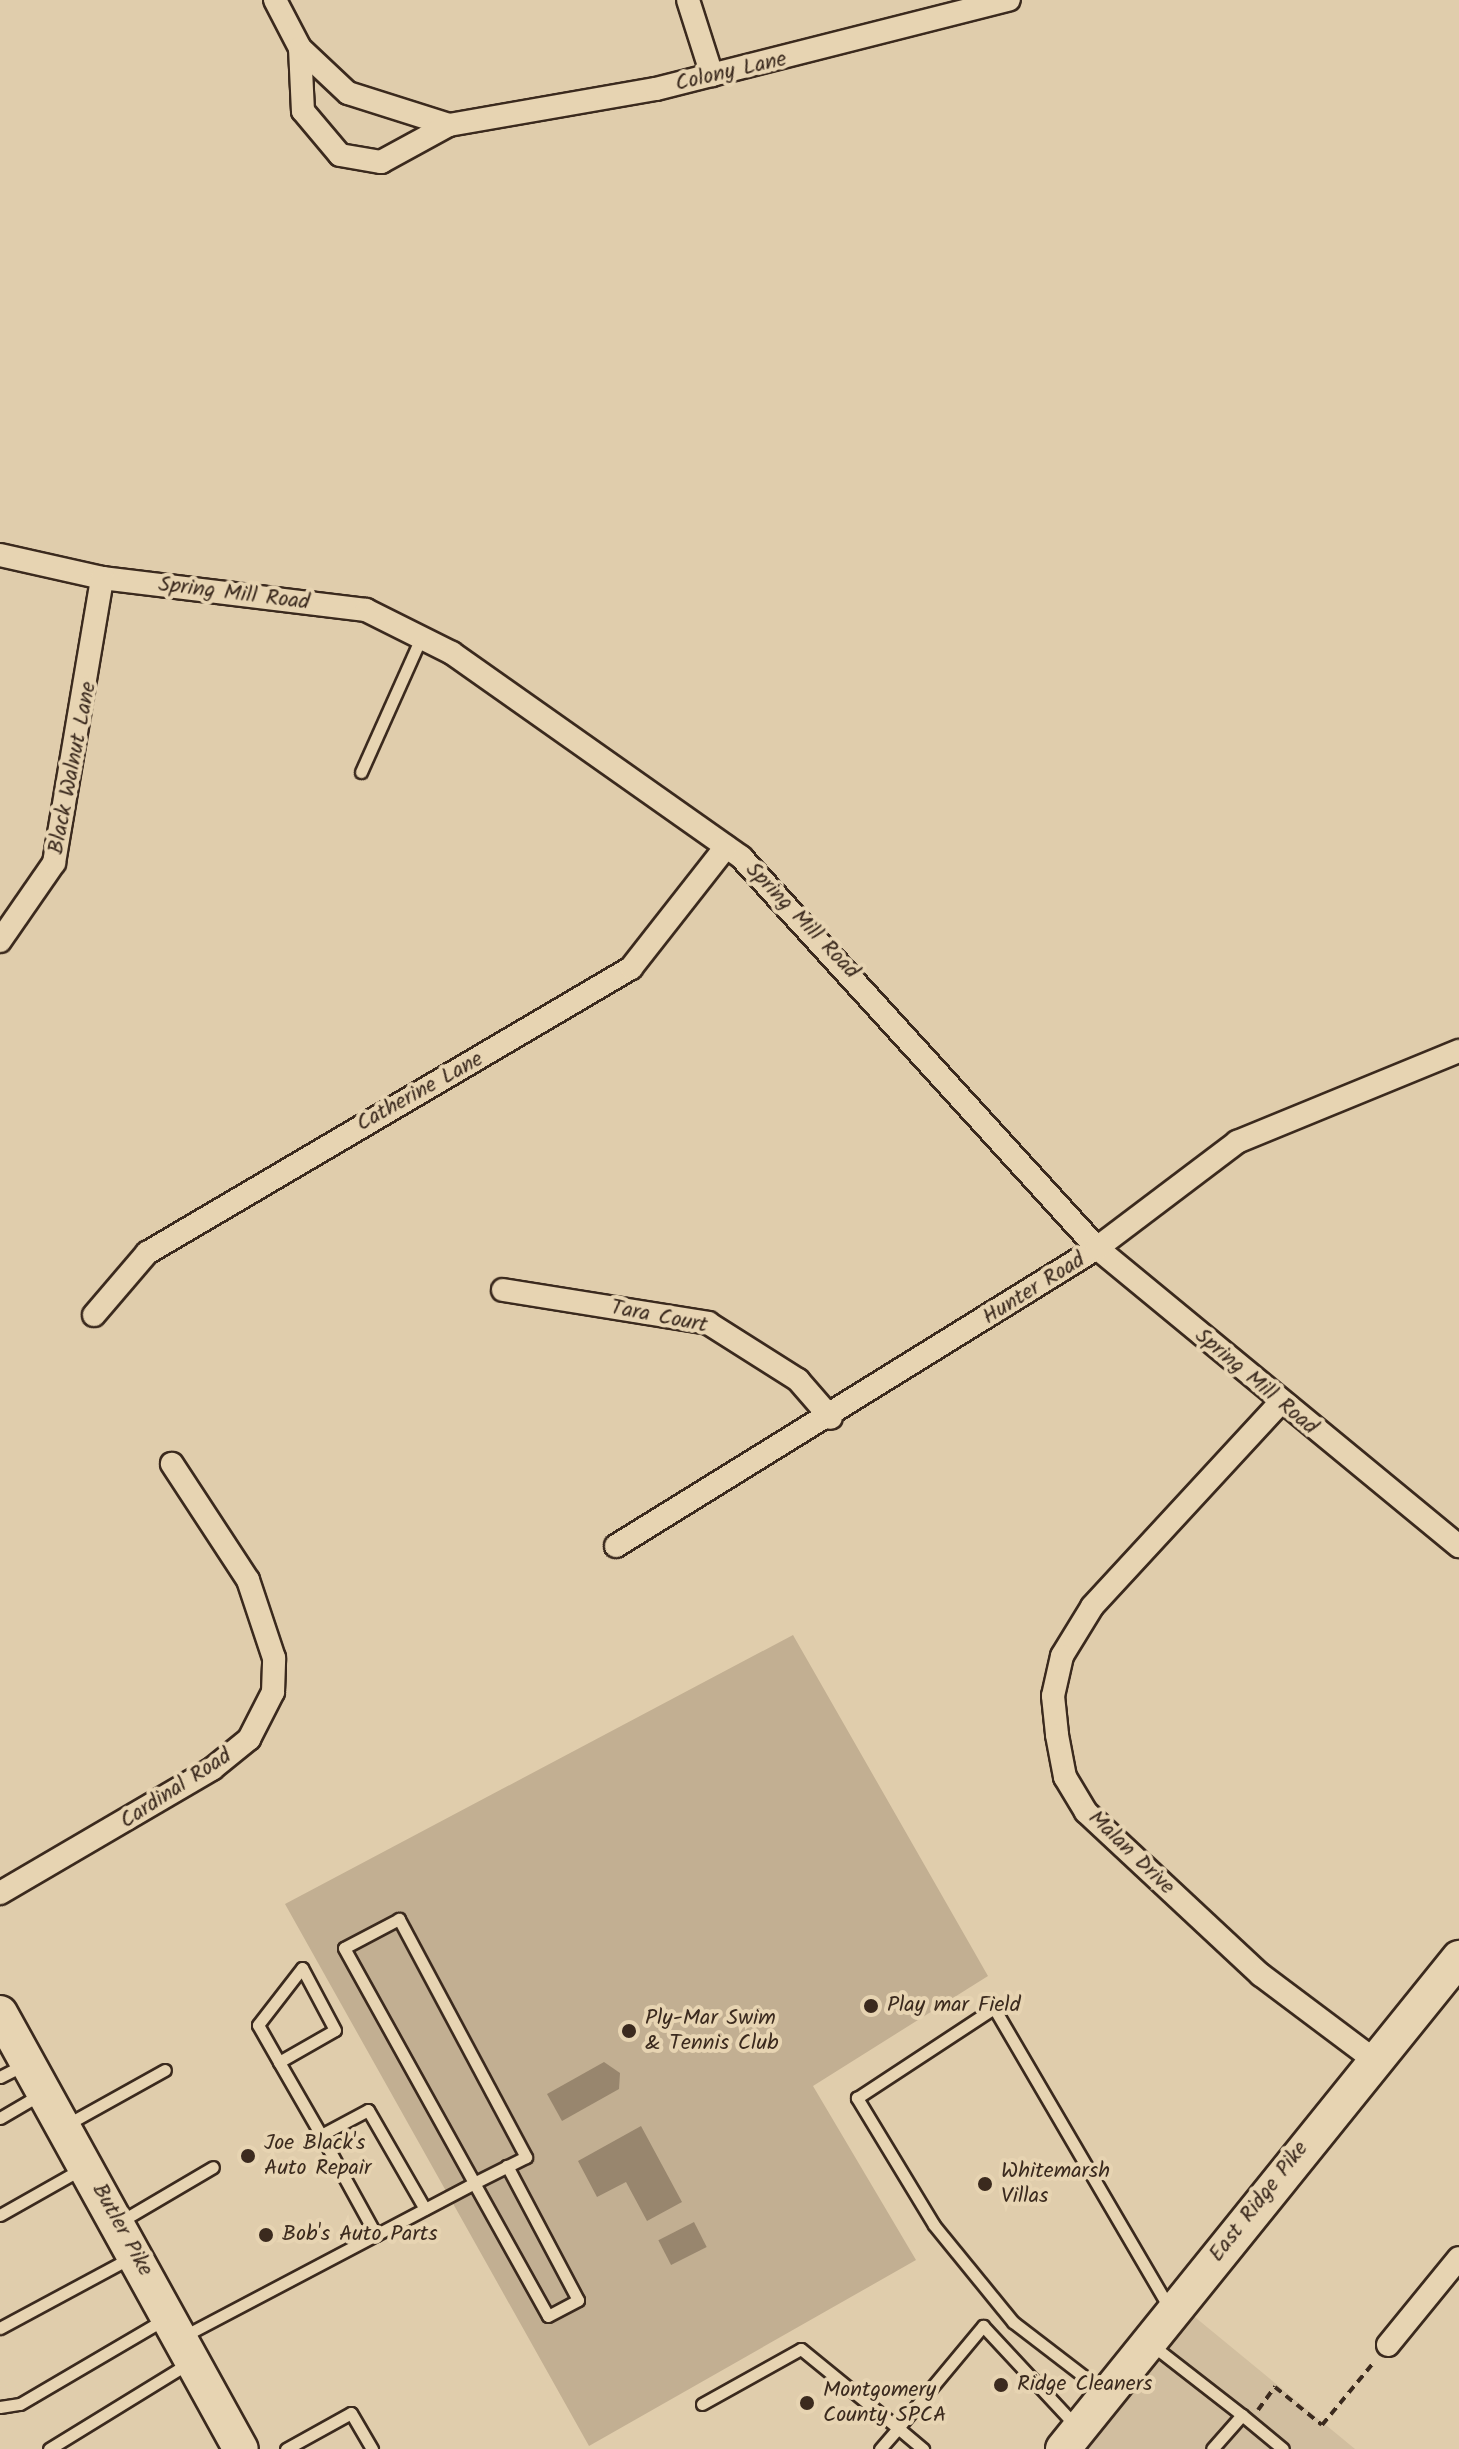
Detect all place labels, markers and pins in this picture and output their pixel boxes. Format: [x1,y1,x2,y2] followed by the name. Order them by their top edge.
[887,1993,1021,2019] place label: Play mar Field
[862,1997,880,2015] marker: Play mar Field
[645,2005,779,2056] place label: Ply-Mar Swim & Tennis Club
[620,2022,638,2040] marker: Ply-Mar Swim & Tennis Club
[264,2130,371,2182] place label: Joe Black's Auto Repair
[239,2147,257,2165] marker: Joe Black's Auto Repair
[1001,2158,1110,2210] place label: Whitemarsh Villas
[976,2175,994,2193] marker: Whitemarsh Villas
[282,2222,438,2248] place label: Bob's Auto Parts
[257,2226,275,2244] marker: Bob's Auto Parts
[1017,2372,1152,2398] place label: Ridge Cleaners
[992,2376,1010,2394] marker: Ridge Cleaners
[823,2377,946,2428] place label: Montgomery County SPCA
[798,2394,816,2412] marker: Montgomery County SPCA

